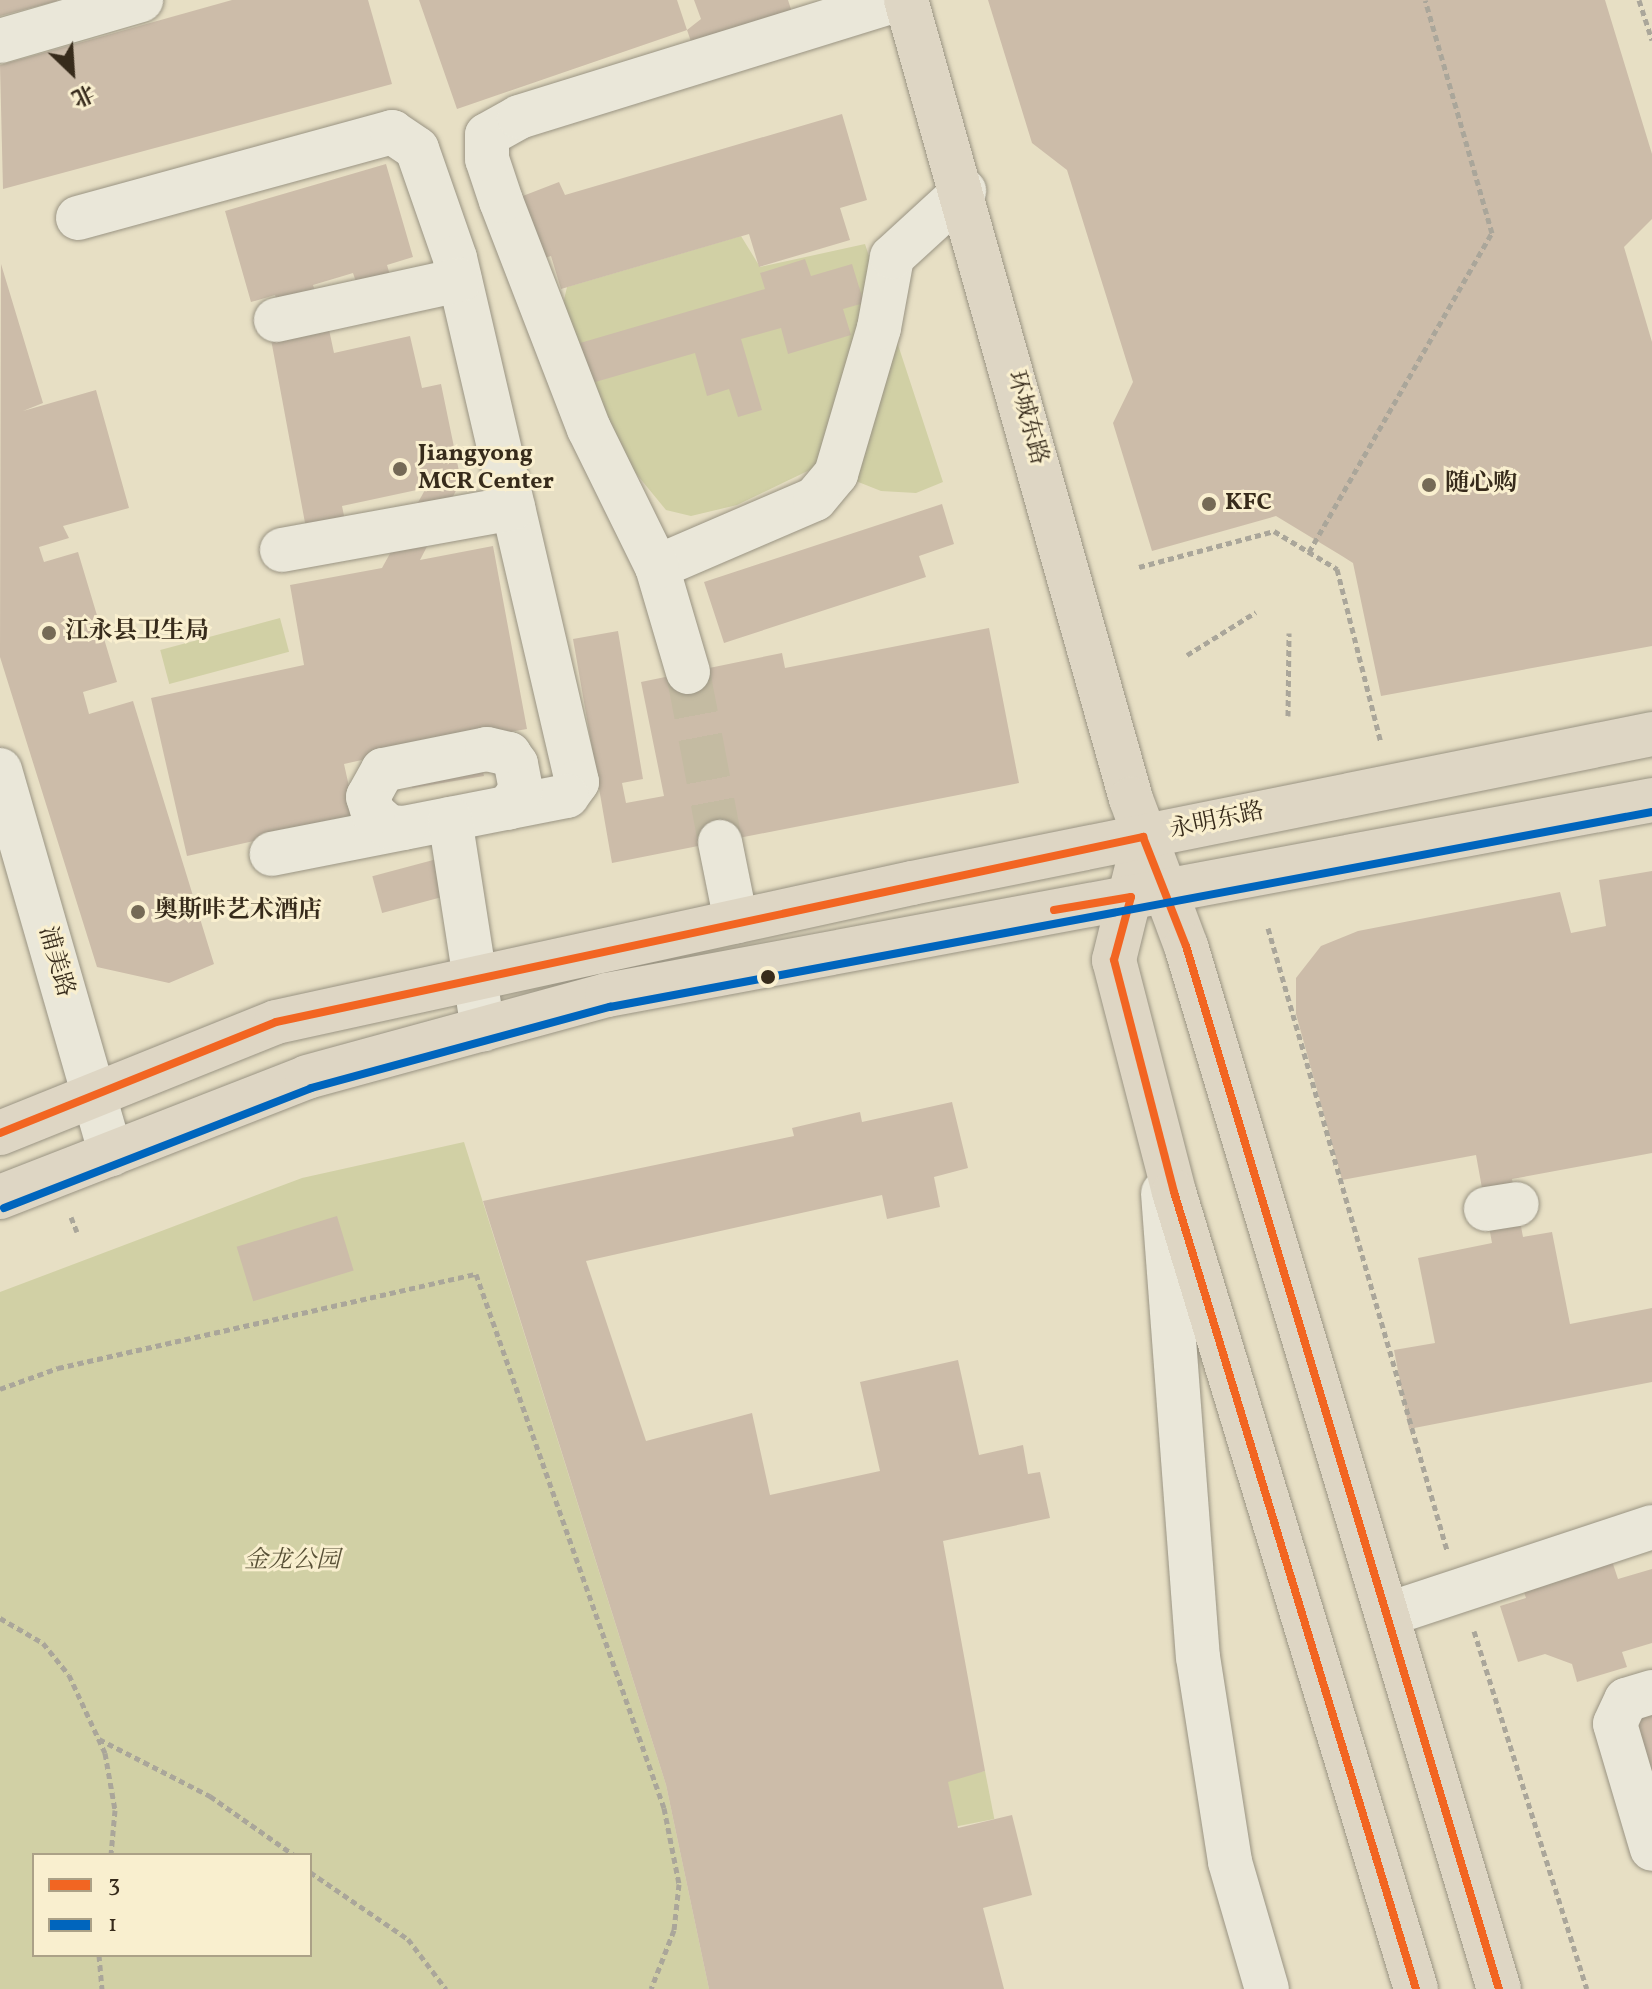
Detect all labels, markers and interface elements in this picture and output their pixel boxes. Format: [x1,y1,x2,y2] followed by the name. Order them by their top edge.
[32,32,112,112] north arrow
[66,76,99,113] text: 北
[1000,368,1052,468] street label: 环城东路
[418,441,554,497] place label: Jiangyong MCR Center
[389,458,411,480] marker: Jiangyong MCR Center
[1445,471,1517,499] place label: 随心购
[1420,476,1438,494] marker: 随心购
[1225,490,1272,518] place label: KFC
[1200,495,1218,513] marker: KFC
[65,619,209,647] place label: 江永县卫生局
[40,624,58,642] marker: 江永县卫生局
[1167,798,1267,846] street label: 永明东路
[154,898,322,926] place label: 奥斯咔艺术酒店
[129,903,147,921] marker: 奥斯咔艺术酒店
[31,923,79,1001] street label: 浦美路
[760,969,776,985] unlabelled marker
[244,1548,340,1576] park label: 金龙公园
[32,1853,312,1957] legend
[108,1868,120,1902] text: 3
[108,1908,117,1942] text: 1

